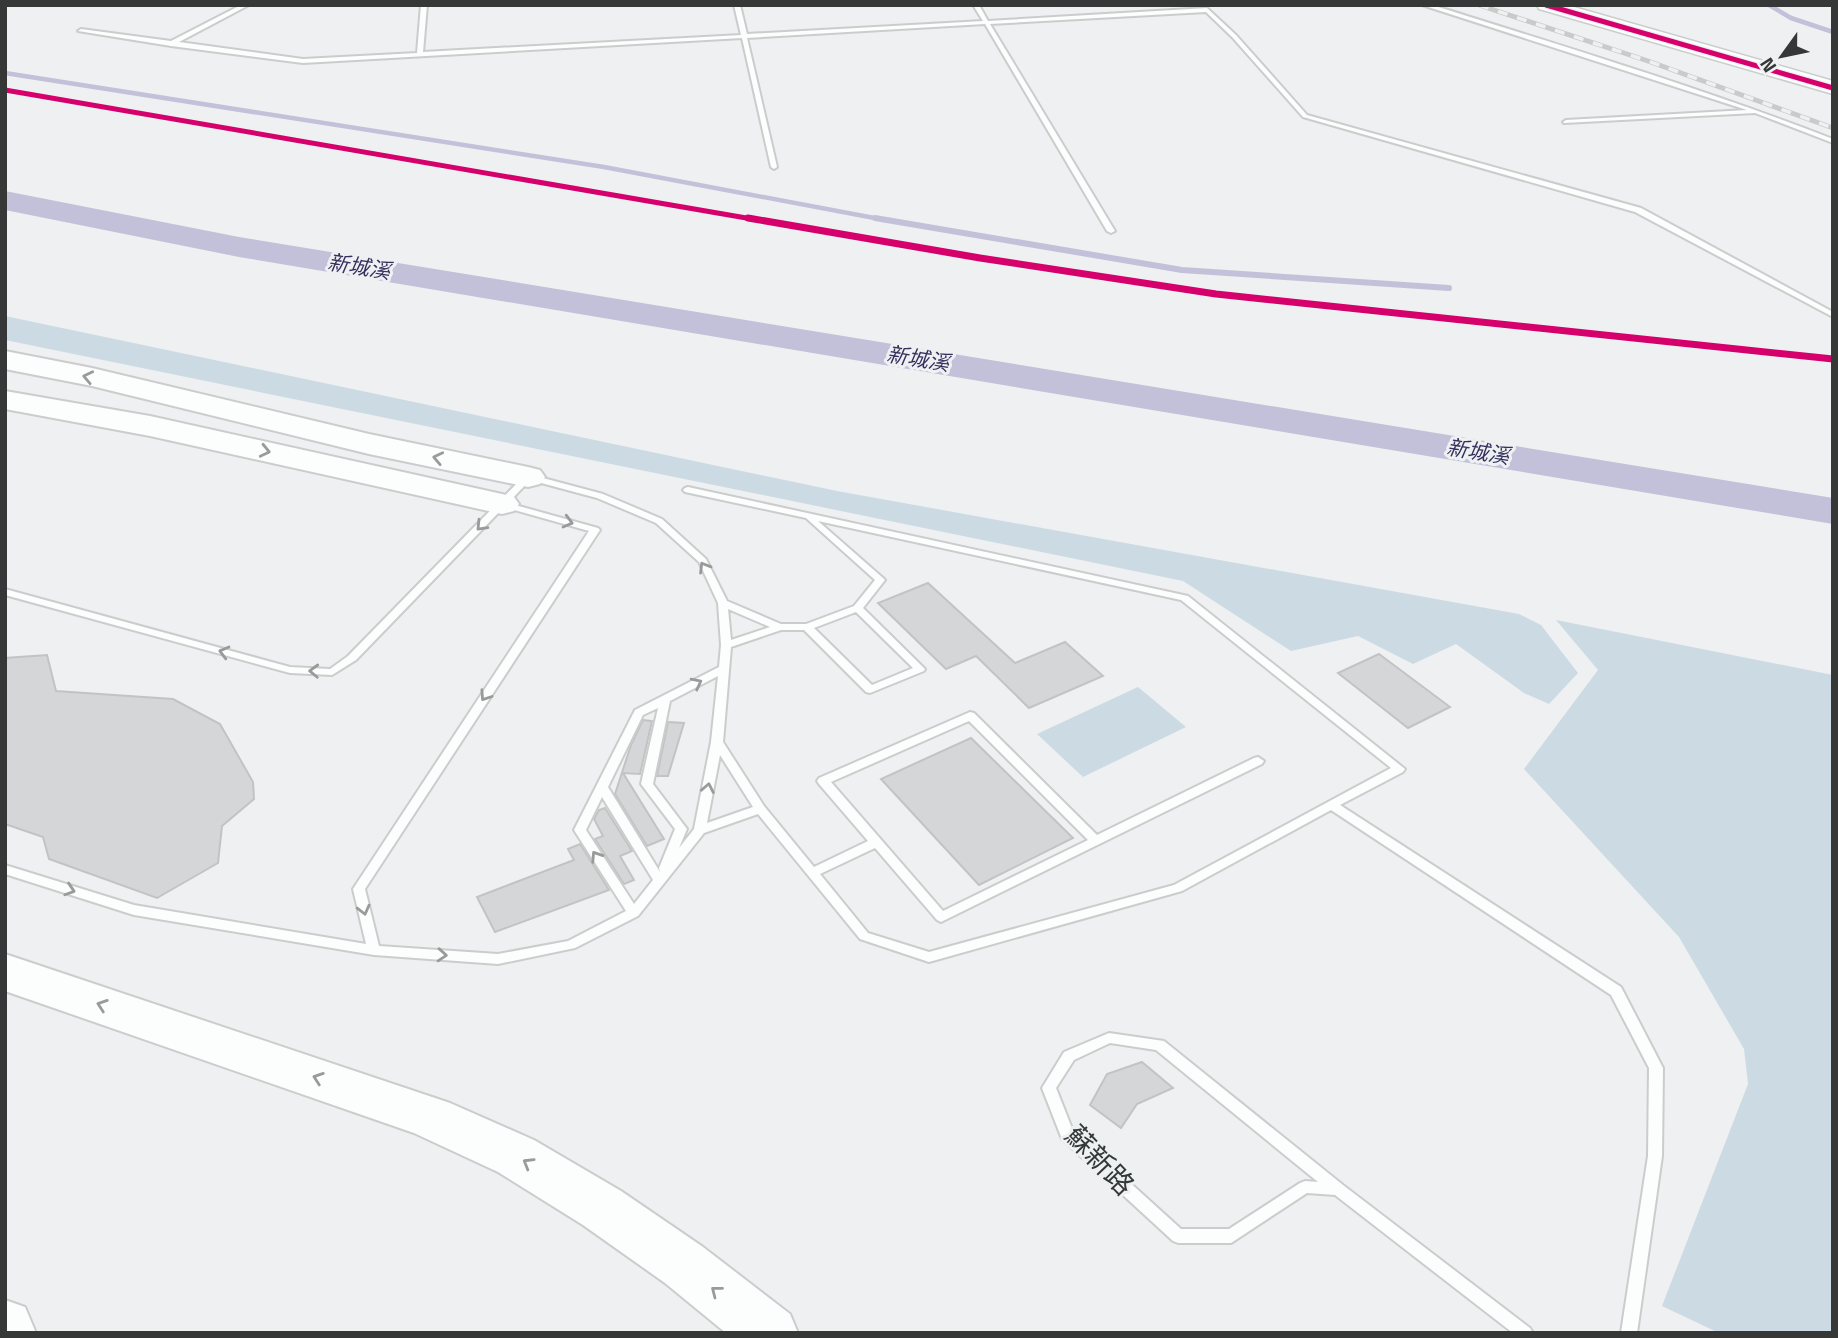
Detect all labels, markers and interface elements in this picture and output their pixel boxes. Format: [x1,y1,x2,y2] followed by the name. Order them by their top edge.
[1747,21,1817,91] north arrow
[1752,52,1783,79] text: N
[326,245,396,287] water label: 新城溪
[885,337,955,379] water label: 新城溪
[82,370,94,385] one-way arrow
[1445,430,1515,472] water label: 新城溪
[259,443,271,458] one-way arrow
[432,452,444,467] one-way arrow
[562,514,574,528] one-way arrow
[477,518,489,530] one-way arrow
[700,561,713,574] one-way arrow
[218,646,230,661] one-way arrow
[308,664,319,679] one-way arrow
[690,677,702,691] one-way arrow
[481,688,494,701] one-way arrow
[700,782,715,794] one-way arrow
[592,851,605,864] one-way arrow
[64,882,76,897] one-way arrow
[356,903,370,915] one-way arrow
[437,947,448,962] one-way arrow
[97,999,109,1013] one-way arrow
[312,1072,324,1086] one-way arrow
[1056,1114,1145,1205] street label: 蘇新路
[523,1159,536,1172] one-way arrow
[712,1286,724,1299] one-way arrow

